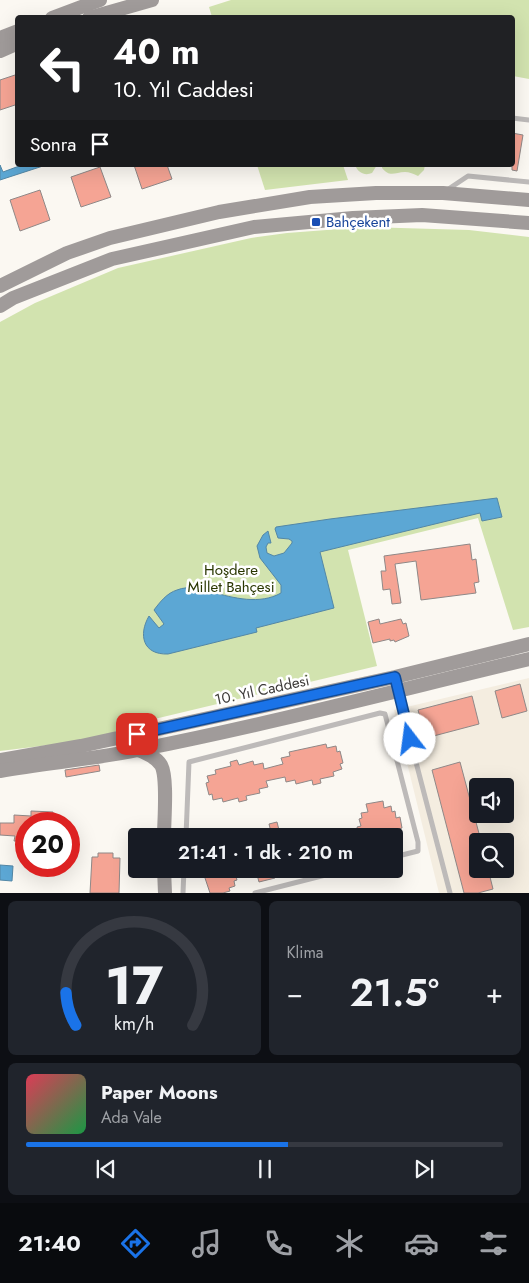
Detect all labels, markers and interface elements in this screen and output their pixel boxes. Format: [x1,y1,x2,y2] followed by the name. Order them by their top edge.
[113,27,200,77] text: 40 m
[30,35,95,100] icon: left
[113,73,254,105] text: 10. Yıl Caddesi
[86,130,114,158] icon: arrive
[30,131,76,158] text: Sonra
[326,211,390,233] place label: Bahçekent
[310,216,322,228] marker: Bahçekent
[187,559,275,598] park label: Hoşdere Millet Bahçesi
[213,669,311,711] street label: 10. Yıl Caddesi
[383,712,435,764] position arrow
[116,713,158,755] pin
[123,720,151,748] icon: arrive
[469,778,514,878] map controls
[469,778,514,823] button: sound
[15,812,80,877] speed limit sign: 20
[469,833,514,878] button: search
[178,839,353,866] text: 21:41 · 1 dk · 210 m
[287,941,324,964] text: Klima
[105,948,164,1024] text: 17
[350,965,439,1020] text: 21.5°
[287,973,303,1014] text: −
[486,973,503,1014] text: +
[114,1011,154,1037] text: km/h
[101,1079,218,1106] text: Paper Moons
[101,1106,162,1129] text: Ada Vale
[92,1155,120,1183] icon: previous
[251,1155,279,1183] icon: pause
[410,1155,438,1183] icon: next
[118,1226,153,1261] icon: directions
[189,1226,224,1261] icon: music
[261,1226,296,1261] icon: phone
[332,1226,367,1261] icon: climate
[404,1226,439,1261] icon: car
[476,1226,511,1261] icon: filters
[18,1227,81,1259] text: 21:40

